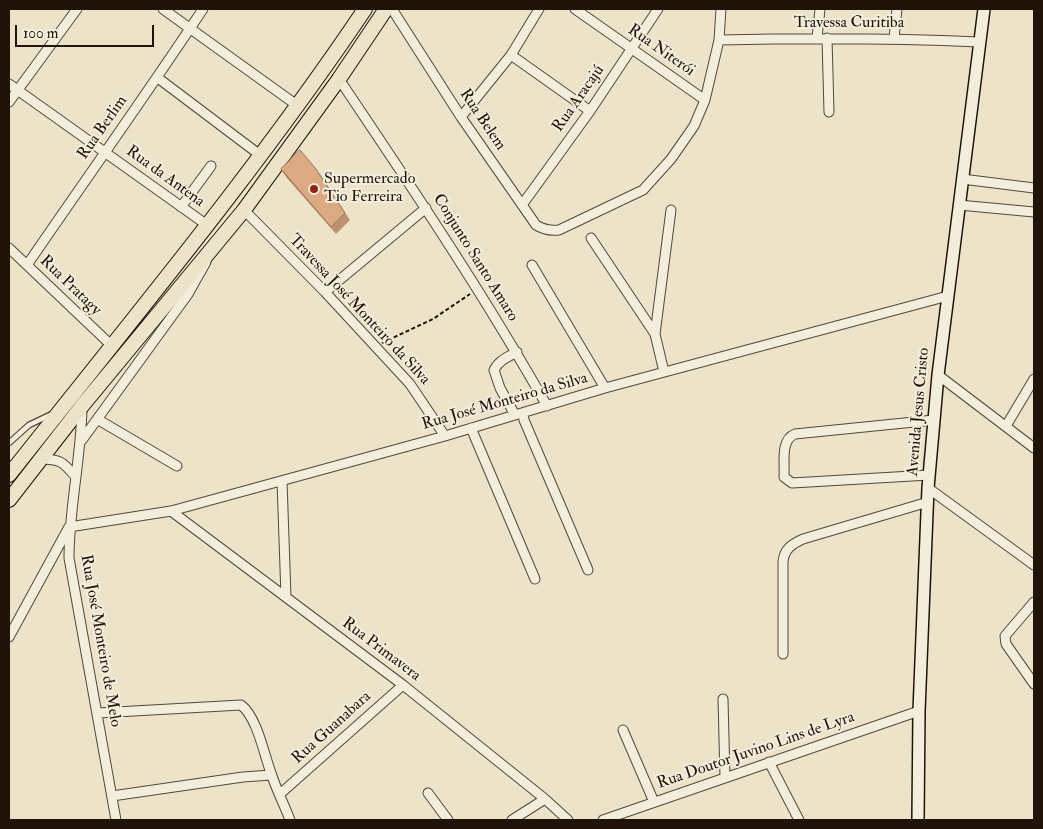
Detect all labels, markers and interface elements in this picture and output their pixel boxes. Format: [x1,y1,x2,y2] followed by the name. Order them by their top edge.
[794,14,904,34] street label: Travessa Curitiba
[18,15,156,47] scale bar
[624,21,698,81] street label: Rua Niterói
[23,24,58,43] text: 100 m
[549,62,609,136] street label: Rua Aracajú
[455,86,509,154] street label: Rua Belem
[74,92,132,164] street label: Rua Berlim
[122,142,208,212] street label: Rua da Antena
[324,170,415,208] place label: Supermercado Tio Ferreira
[308,183,320,195] marker: Supermercado Tio Ferreira
[428,191,522,325] street label: Conjunto Santo Amaro
[284,231,434,389] street label: Travessa José Monteiro da Silva
[35,252,105,320] street label: Rua Pratagy
[904,347,934,477] street label: Avenida Jesus Cristo
[420,369,590,435] street label: Rua José Monteiro da Silva
[75,553,125,729] street label: Rua José Monteiro de Melo
[338,614,424,686] street label: Rua Primavera
[289,688,375,768] street label: Rua Guanabara
[655,708,857,794] street label: Rua Doutor Juvino Lins de Lyra

